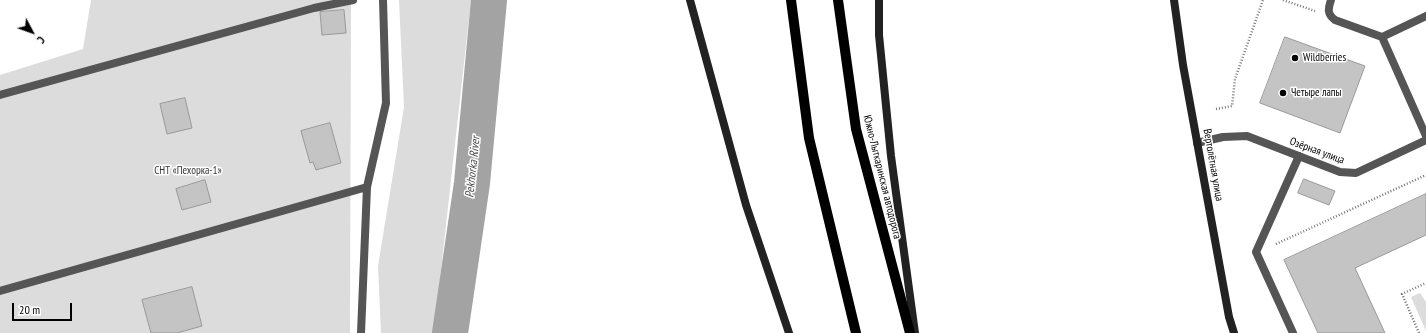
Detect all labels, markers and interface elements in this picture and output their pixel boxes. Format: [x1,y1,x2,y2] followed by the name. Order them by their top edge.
[12,12,52,52] north arrow
[34,33,48,46] text: С
[1303,51,1346,65] place label: Wildberries
[1290,53,1300,63] marker: Wildberries
[1291,86,1342,100] place label: Четыре лапы
[1278,88,1288,98] marker: Четыре лапы
[860,114,904,240] street label: Южно-Лыткаринская автодорога
[1200,128,1226,202] street label: Вертолётная улица
[1288,135,1346,167] street label: Озёрная улица
[463,136,483,198] water label: Pekhorka River
[154,164,222,178] park label: СНТ «Пехорка-1»
[14,295,74,321] scale bar
[19,302,40,317] text: 20 m

